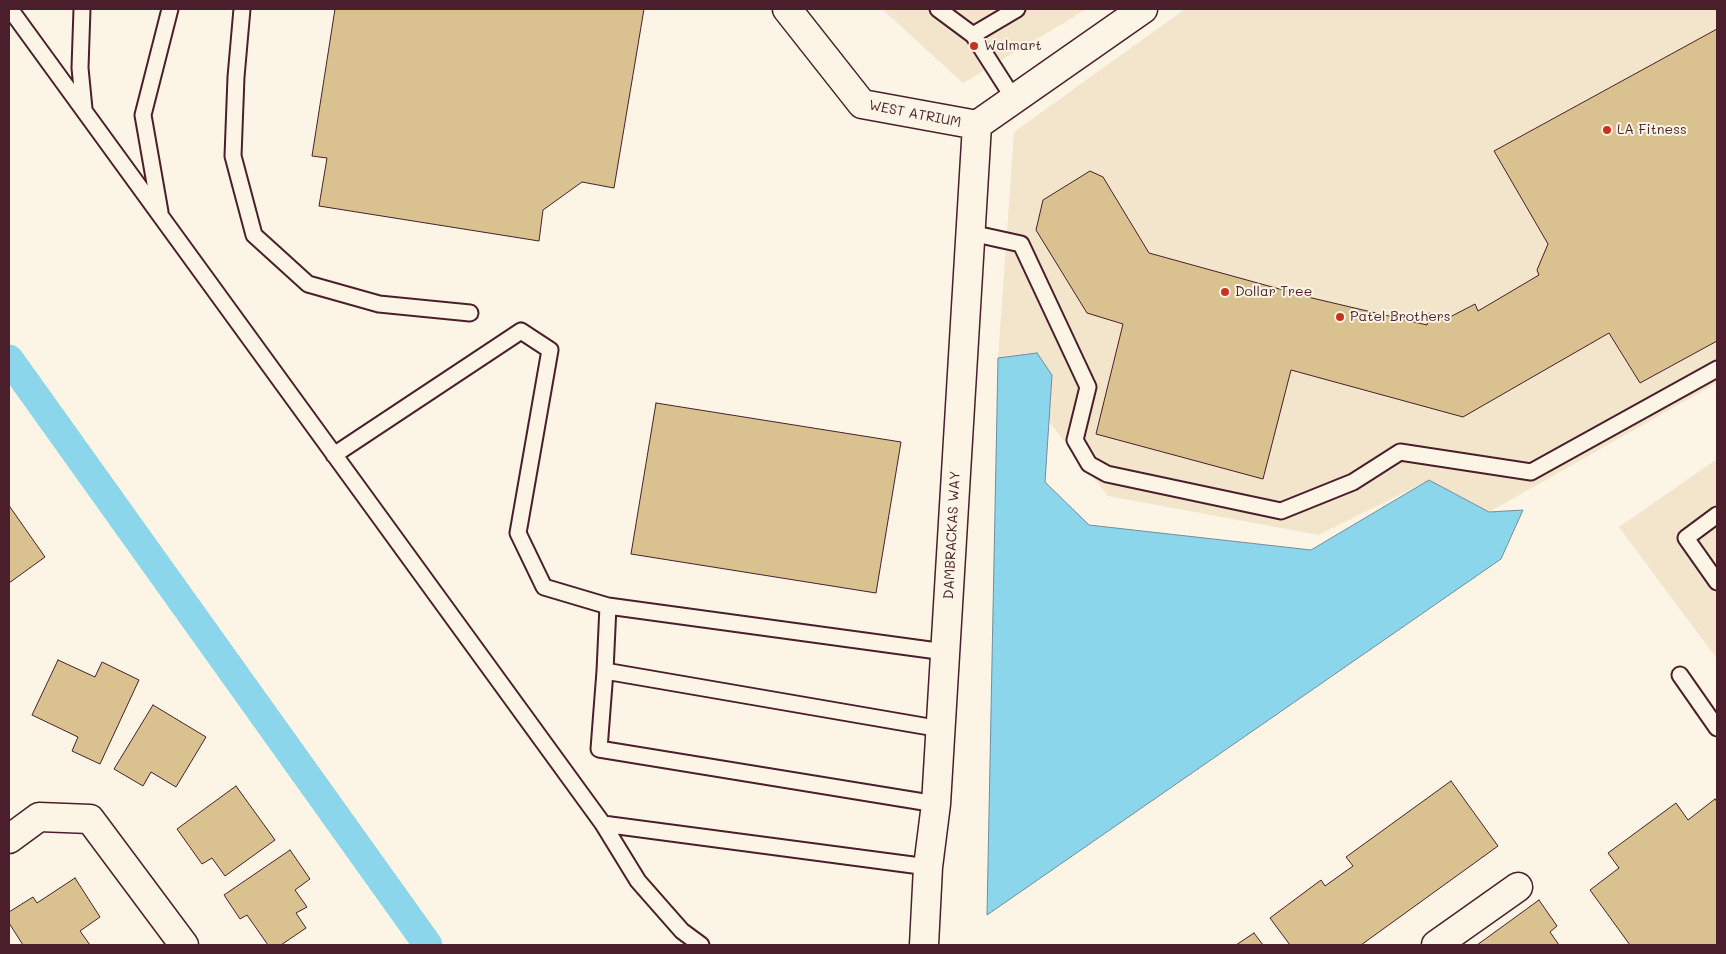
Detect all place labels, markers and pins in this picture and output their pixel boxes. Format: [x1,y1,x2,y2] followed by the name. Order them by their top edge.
[984,38,1042,54] place label: Walmart
[968,40,980,52] marker: Walmart
[1617,122,1687,138] place label: LA Fitness
[1601,124,1613,136] marker: LA Fitness
[1235,284,1312,300] place label: Dollar Tree
[1219,286,1231,298] marker: Dollar Tree
[1350,309,1451,325] place label: Patel Brothers
[1334,311,1346,323] marker: Patel Brothers

